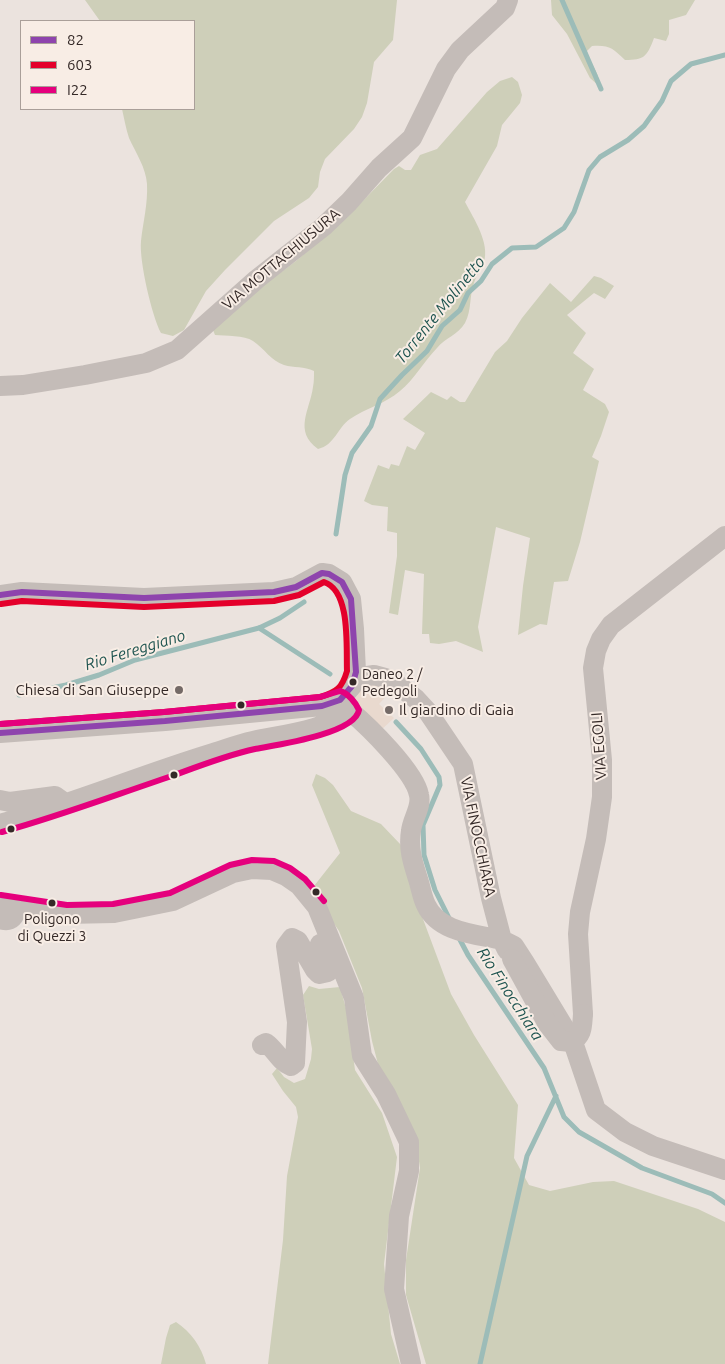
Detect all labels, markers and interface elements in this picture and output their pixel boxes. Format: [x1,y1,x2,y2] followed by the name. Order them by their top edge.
[20,20,195,110] legend
[67,31,84,48] text: 82
[67,56,92,73] text: 603
[67,81,88,98] text: I22
[218,204,344,314] street label: VIA MOTTACHIUSURA
[391,253,489,367] water label: Torrente Molinetto
[82,626,188,674] water label: Rio Fereggiano
[362,666,422,699] place label: Daneo 2 / Pedegoli
[348,677,358,687] marker: Daneo 2 / Pedegoli
[15,681,169,699] place label: Chiesa di San Giuseppe
[173,684,185,696] marker: Chiesa di San Giuseppe
[236,700,246,710] unlabelled marker
[399,701,514,719] place label: Il giardino di Gaia
[383,704,395,716] marker: Il giardino di Gaia
[588,712,610,780] street label: VIA EGOLI
[169,770,179,780] unlabelled marker
[456,775,500,899] street label: VIA FINOCCHIARA
[6,824,16,834] unlabelled marker
[311,887,321,897] unlabelled marker
[47,898,57,908] marker: Poligono di Quezzi 3
[18,911,86,944] place label: Poligono di Quezzi 3
[473,944,547,1044] water label: Rio Finocchiara

